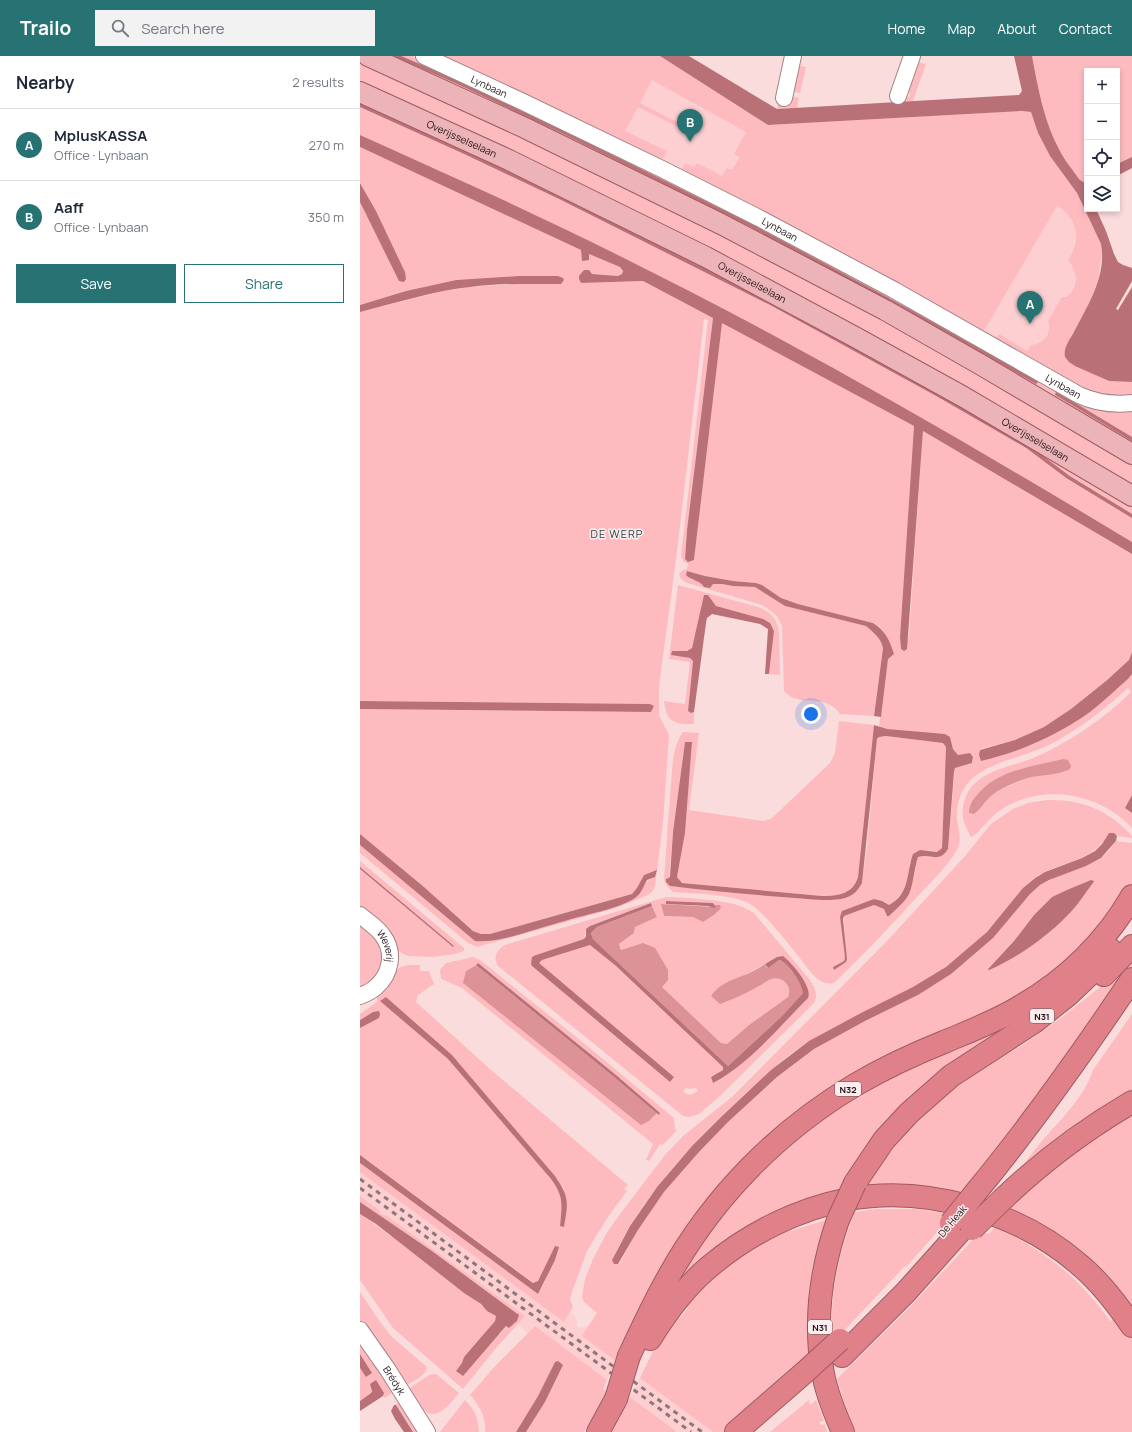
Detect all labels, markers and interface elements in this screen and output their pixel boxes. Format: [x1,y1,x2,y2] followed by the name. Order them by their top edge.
[95,10,375,46] search box
[20,15,71,41] text: Trailo
[109,17,131,39] icon: search
[141,18,225,39] text: Search here
[888,19,925,38] text: Home
[947,19,975,38] text: Map
[997,19,1037,38] text: About
[1059,19,1112,38] text: Contact
[1084,68,1120,212] map controls
[1084,68,1120,104] button: +
[16,71,74,94] text: Nearby
[469,72,510,101] street label: Lynbaan
[292,73,344,91] text: 2 results
[1084,104,1120,140] button: −
[677,109,703,142] pin: B
[425,116,499,161] street label: Overijsselselaan
[54,125,147,146] text: MplusKASSA
[25,136,33,154] text: A
[309,136,344,154] text: 270 m
[1084,140,1120,176] button: locate
[54,146,148,164] text: Office · Lynbaan
[1084,176,1120,212] button: layers
[54,197,83,218] text: Aaff
[25,208,33,226] text: B
[308,208,344,226] text: 350 m
[760,214,801,245] street label: Lynbaan
[54,218,148,236] text: Office · Lynbaan
[716,258,789,306] street label: Overijsselselaan
[16,264,176,303] button: Save
[184,264,344,303] button: Share
[1017,291,1043,324] pin: A
[1043,371,1084,402] street label: Lynbaan
[999,414,1072,465] street label: Overijsselselaan
[591,526,644,541] district label: DE WERP
[801,704,821,724] your location
[374,927,397,963] street label: Weverij
[1030,1009,1054,1023] road number: N31
[835,1082,861,1096] road number: N32
[935,1201,970,1240] street label: De Heak
[808,1320,832,1334] road number: N31
[380,1363,409,1398] street label: Brédyk

